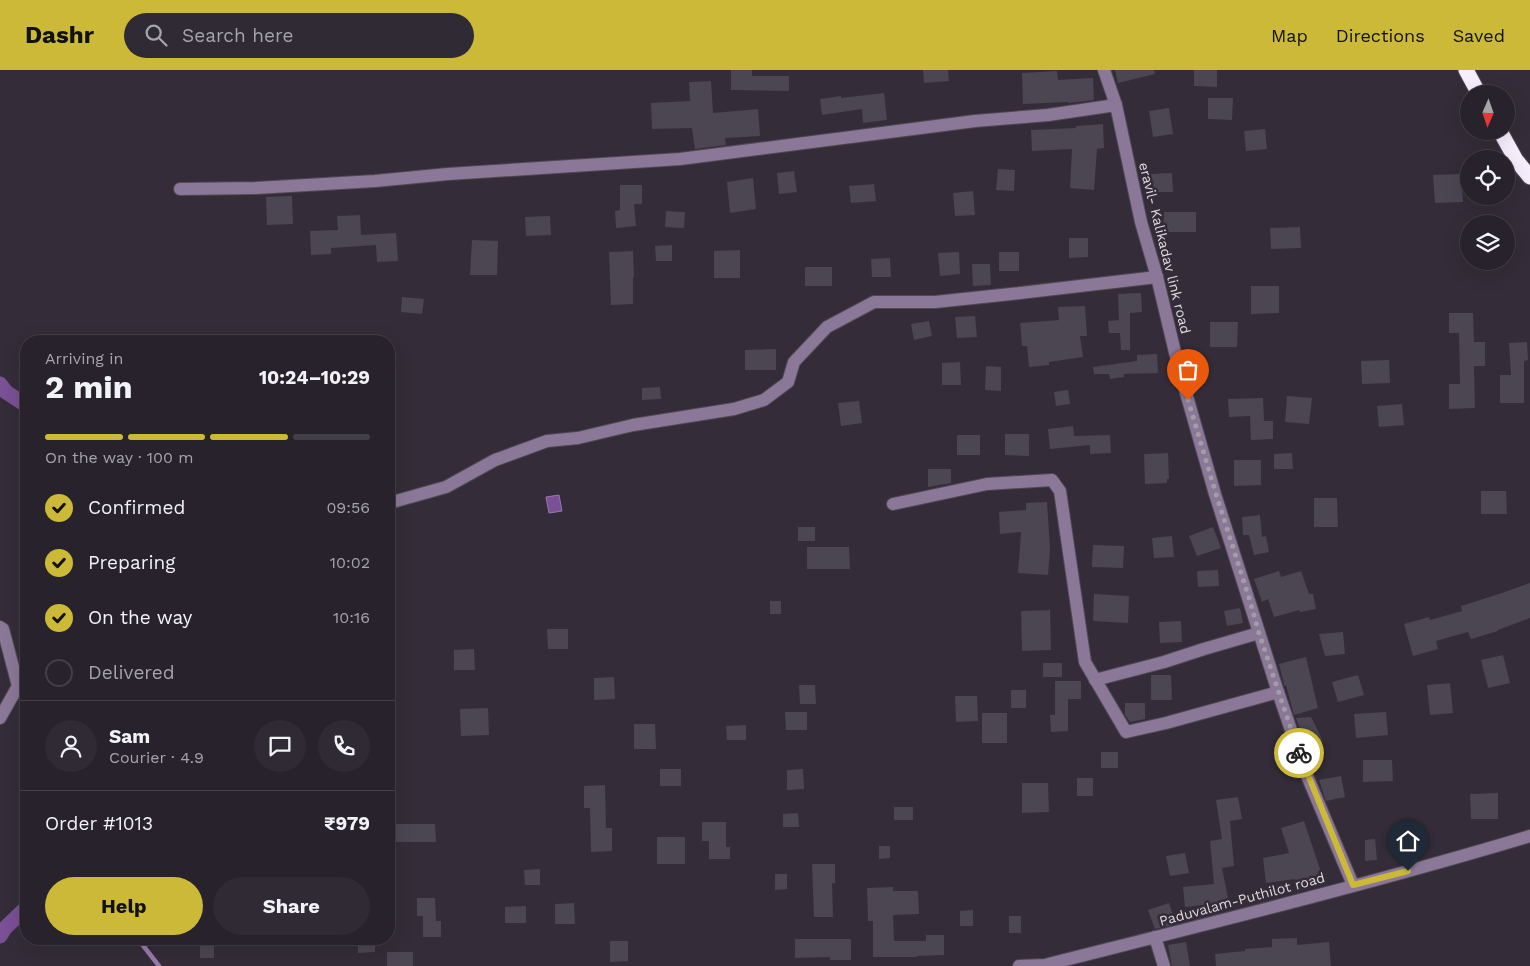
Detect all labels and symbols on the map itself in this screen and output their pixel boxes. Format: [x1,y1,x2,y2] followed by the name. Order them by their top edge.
[1460,85,1515,140] north arrow
[1136,160,1194,336] street label: eravil- Kalikadav link road
[1167,349,1209,400] pin
[1274,728,1324,778] courier
[1387,820,1429,871] pin
[1157,869,1327,929] street label: Paduvalam-Puthilot road

